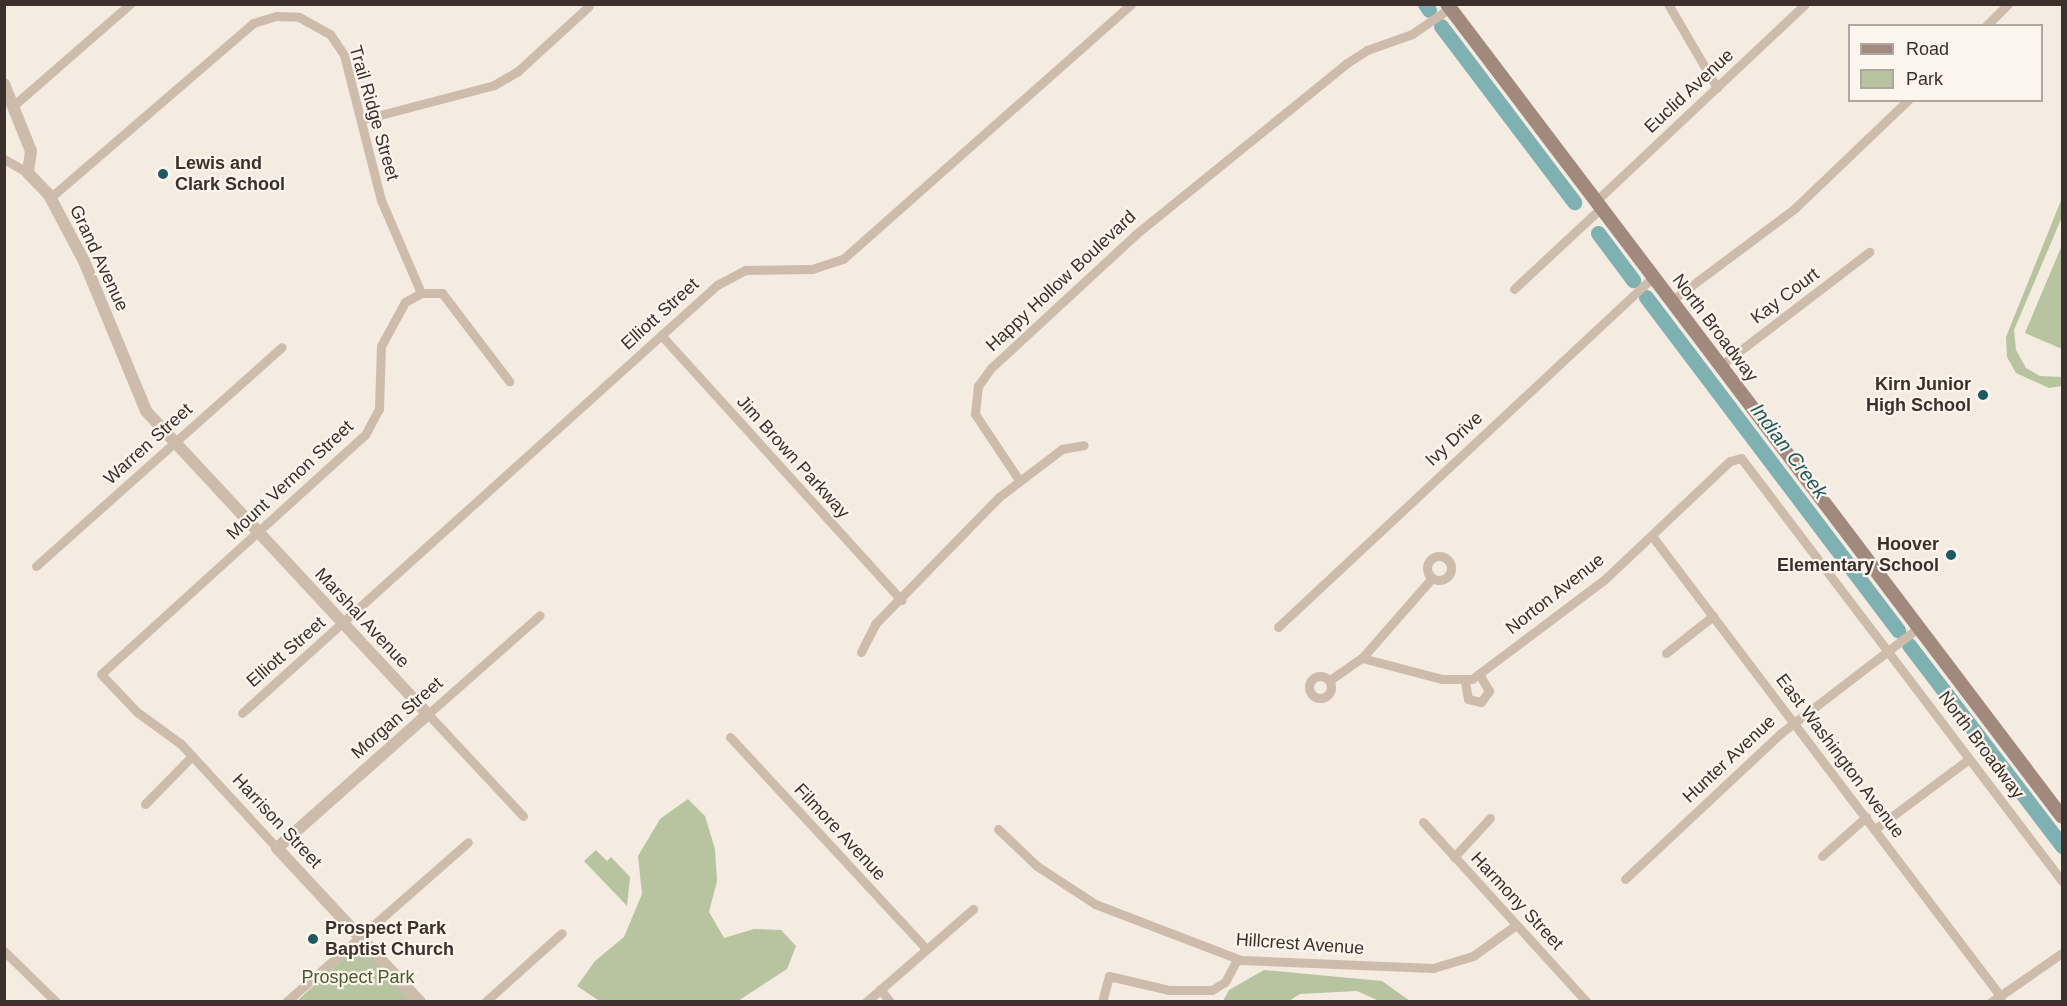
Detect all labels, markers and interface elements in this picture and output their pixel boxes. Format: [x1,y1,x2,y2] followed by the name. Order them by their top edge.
[1848,24,2043,102] legend
[1906,39,1949,59] text: Road
[344,43,404,183] street label: Trail Ridge Street
[1640,44,1738,138] street label: Euclid Avenue
[1906,69,1943,89] text: Park
[175,153,285,195] place label: Lewis and Clark School
[156,167,170,181] marker: Lewis and Clark School
[65,201,133,315] street label: Grand Avenue
[982,206,1140,356] street label: Happy Hollow Boulevard
[1747,263,1823,329] street label: Kay Court
[1668,270,1762,386] street label: North Broadway
[617,274,703,354] street label: Elliott Street
[1866,374,1971,416] place label: Kirn Junior High School
[1976,388,1990,402] marker: Kirn Junior High School
[732,391,854,523] street label: Jim Brown Parkway
[1745,398,1833,504] water label: Indian Creek
[99,399,197,489] street label: Warren Street
[1421,407,1487,471] street label: Ivy Drive
[222,416,358,544] street label: Mount Vernon Street
[1777,534,1939,576] place label: Hoover Elementary School
[1944,548,1958,562] marker: Hoover Elementary School
[1501,549,1609,639] street label: Norton Avenue
[310,563,414,673] street label: Marshal Avenue
[242,612,330,692] street label: Elliott Street
[1771,669,1909,843] street label: East Washington Avenue
[347,672,447,764] street label: Morgan Street
[1934,687,2028,803] street label: North Broadway
[1678,710,1780,808] street label: Hunter Avenue
[228,769,326,873] street label: Harrison Street
[789,779,891,885] street label: Filmore Avenue
[1466,848,1568,954] street label: Harmony Street
[325,918,454,960] place label: Prospect Park Baptist Church
[1235,929,1365,959] street label: Hillcrest Avenue
[306,932,320,946] marker: Prospect Park Baptist Church
[301,966,415,988] park label: Prospect Park

